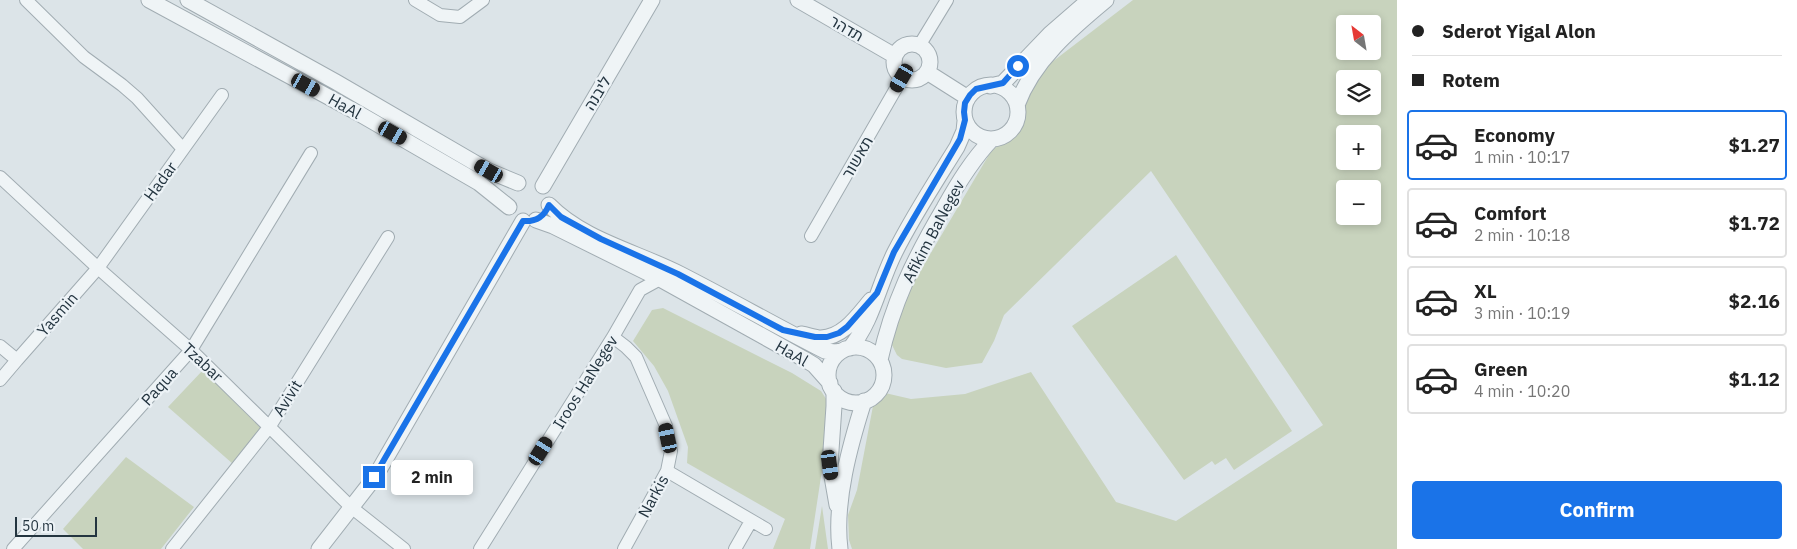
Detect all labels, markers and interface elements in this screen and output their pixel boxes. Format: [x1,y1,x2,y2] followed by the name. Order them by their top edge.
[827,10,867,46] street label: תדהר
[1336,15,1381,60] north arrow
[1336,15,1381,225] map controls
[1442,19,1596,43] text: Sderot Yigal Alon
[1007,55,1029,77] route start
[888,61,915,95] car
[1442,68,1500,92] text: Rotem
[1336,70,1381,115] button: layers
[289,71,322,99] car
[579,72,615,114] street label: ליבנה
[325,89,365,123] street label: HaAl
[376,119,409,147] car
[1414,123,1459,168] icon: car
[1474,123,1555,147] text: Economy
[1336,125,1381,170] button: +
[837,132,877,182] street label: תאשור
[1728,133,1780,157] text: $1.27
[1474,147,1570,167] text: 1 min · 10:17
[139,157,181,204] street label: Hadar
[472,157,505,185] car
[898,176,969,286] street label: Afikim BaNegev
[1336,180,1381,225] button: −
[1414,201,1459,246] icon: car
[1474,201,1547,225] text: Comfort
[1728,211,1780,235] text: $1.72
[1474,225,1570,245] text: 2 min · 10:18
[1414,279,1459,324] icon: car
[1474,279,1497,303] text: XL
[32,288,82,340] street label: Yasmin
[1728,289,1780,313] text: $2.16
[1474,303,1570,323] text: 3 min · 10:19
[548,331,622,432] street label: Iroos HaNegev
[772,336,812,370] street label: HaAl
[179,338,227,386] street label: Tzabar
[1414,357,1459,402] icon: car
[1474,357,1528,381] text: Green
[137,362,182,409] street label: Paqua
[1728,367,1780,391] text: $1.12
[268,376,306,420] street label: Avivit
[1474,381,1570,401] text: 4 min · 10:20
[657,422,678,454] car
[526,434,555,468] car
[820,449,839,481] car
[392,460,474,494] callout: 2 min
[363,466,385,488] route end
[411,467,453,487] text: 2 min
[633,471,673,521] street label: Narkis
[1412,481,1782,539] button: Confirm
[15,514,98,537] scale bar
[22,517,54,535] text: 50 m

